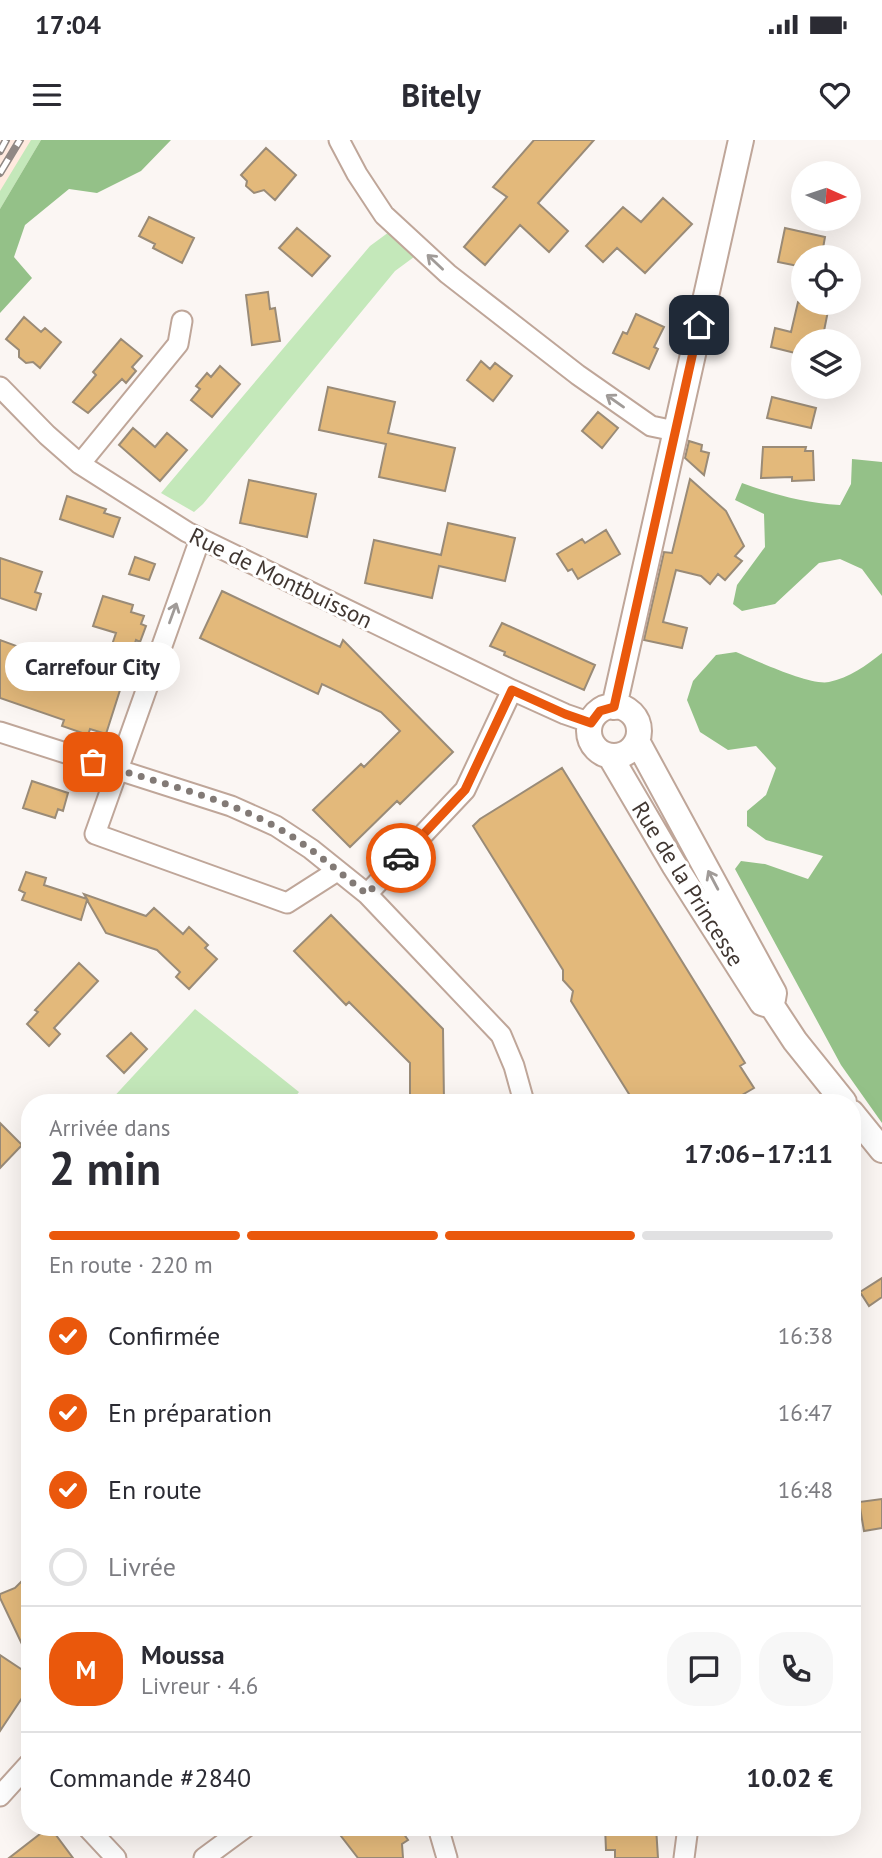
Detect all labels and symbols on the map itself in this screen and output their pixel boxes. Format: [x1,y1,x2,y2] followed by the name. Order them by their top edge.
[791,161,861,231] north arrow
[426,254,444,270] one-way arrow
[669,295,729,355] pin
[606,394,625,408] one-way arrow
[185,521,377,634] street label: Rue de Montbuisson
[168,602,180,624] one-way arrow
[6,643,180,692] callout: Carrefour City
[63,732,123,792] pin
[626,796,751,972] street label: Rue de la Princesse
[366,823,436,893] courier
[706,870,719,891] one-way arrow

